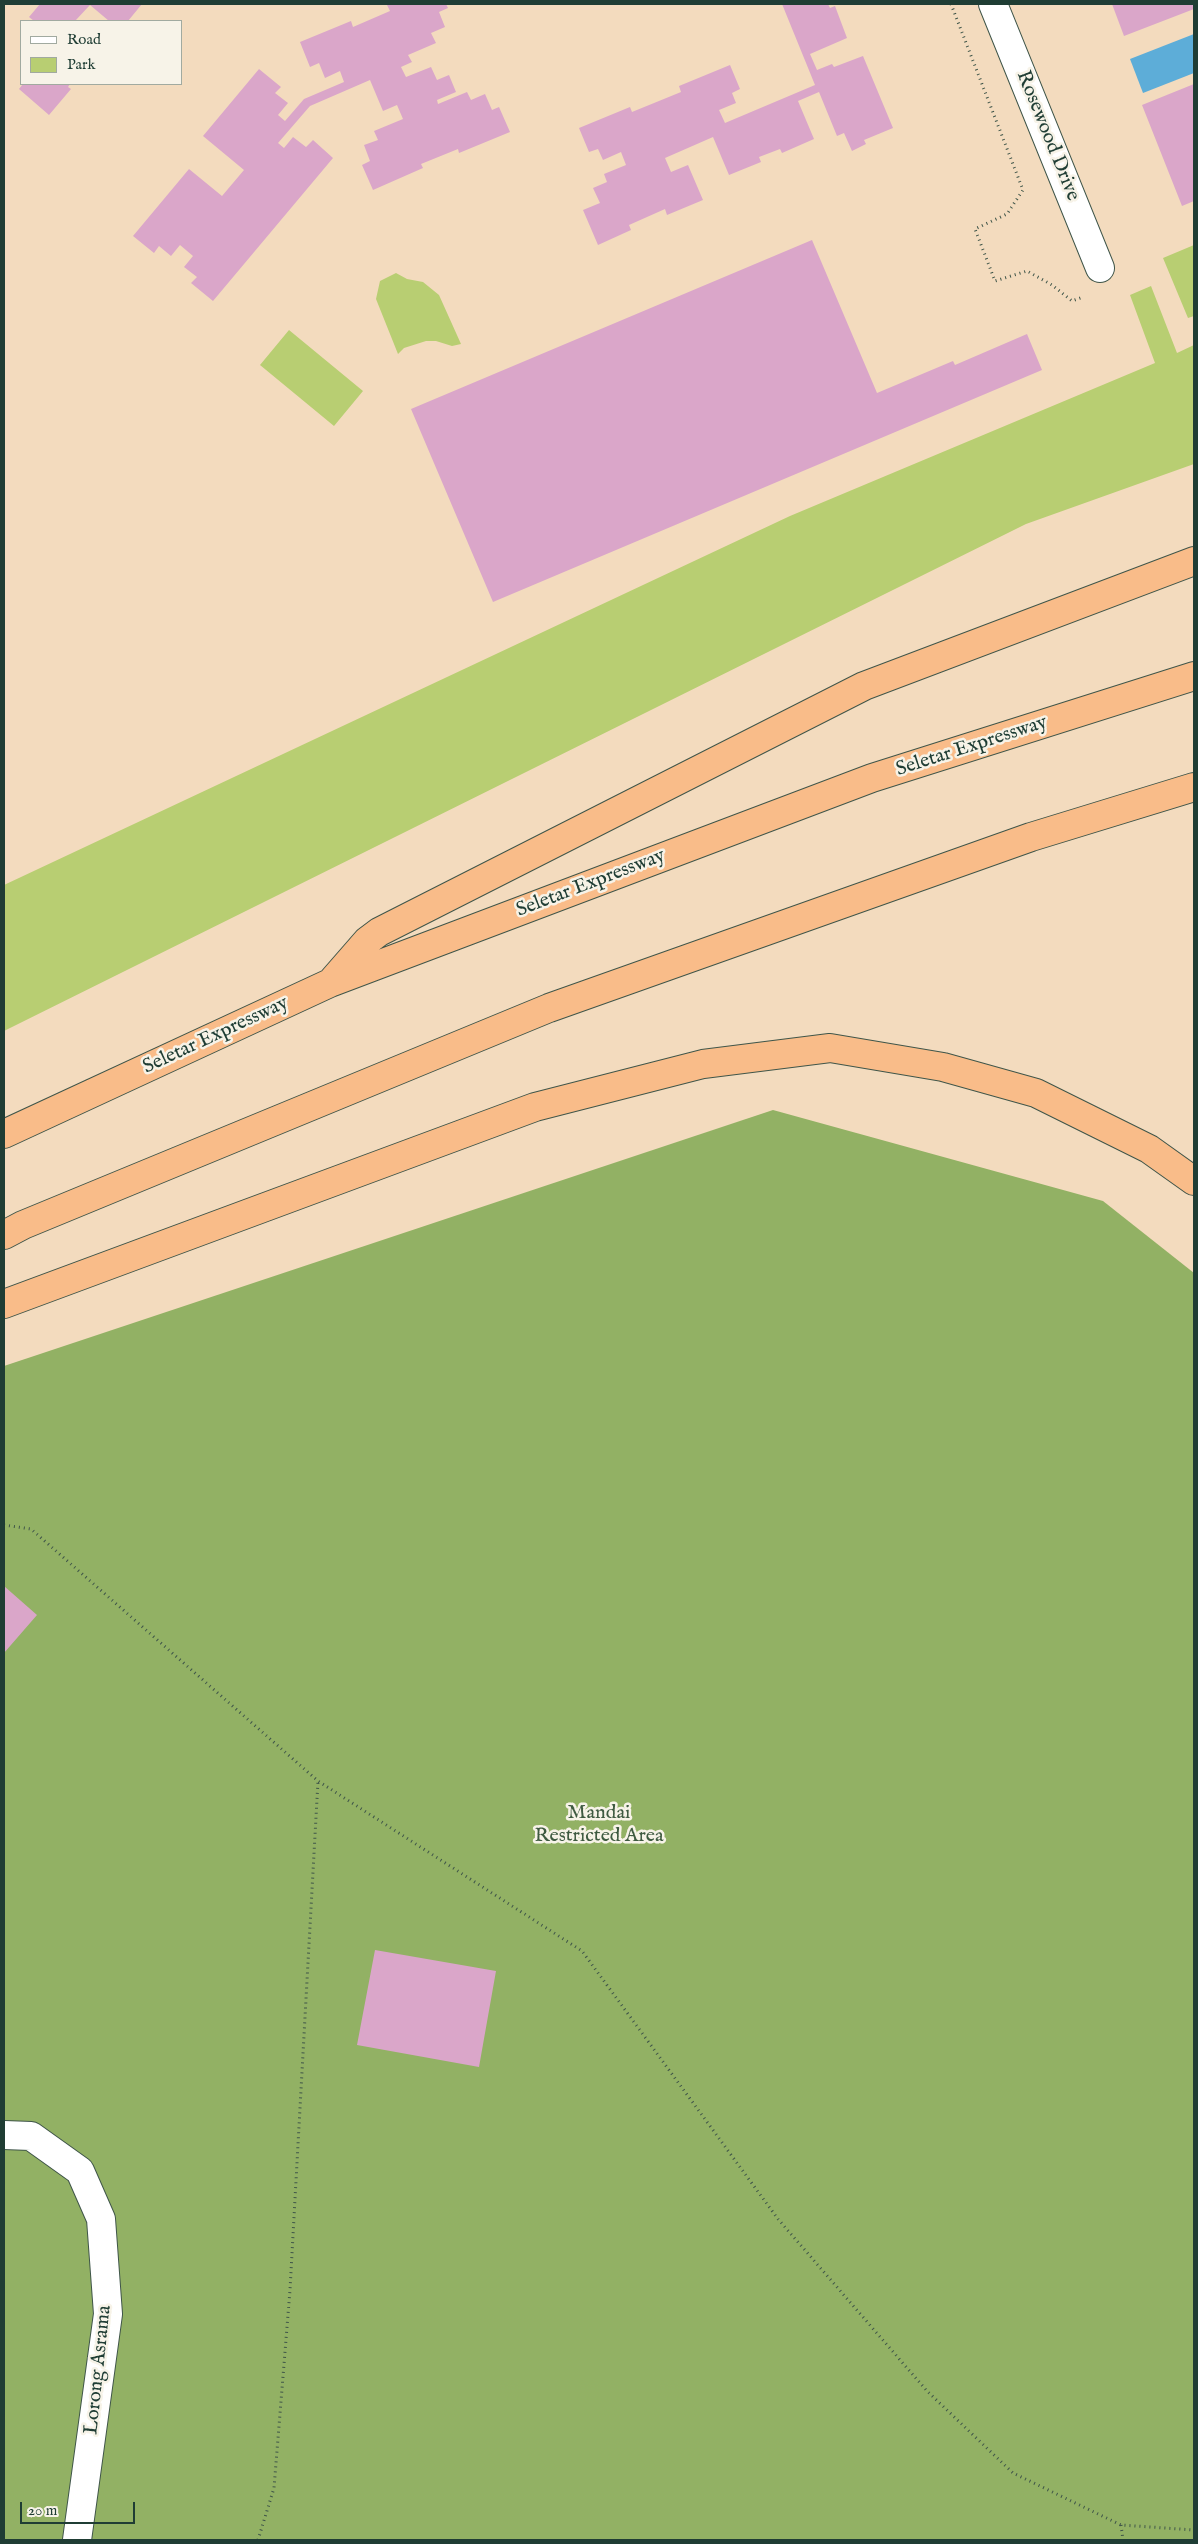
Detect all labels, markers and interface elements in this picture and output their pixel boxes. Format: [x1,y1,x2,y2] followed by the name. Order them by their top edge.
[20,20,182,85] legend
[67,30,101,49] text: Road
[67,55,96,74] text: Park
[1010,67,1084,205] street label: Rosewood Drive
[893,711,1051,783] street label: Seletar Expressway
[513,845,669,923] street label: Seletar Expressway
[140,992,292,1080] street label: Seletar Expressway
[534,1802,664,1849] park label: Mandai Restricted Area
[80,2304,118,2436] street label: Lorong Asrama
[22,2492,138,2524] scale bar
[28,2501,57,2520] text: 20 m

